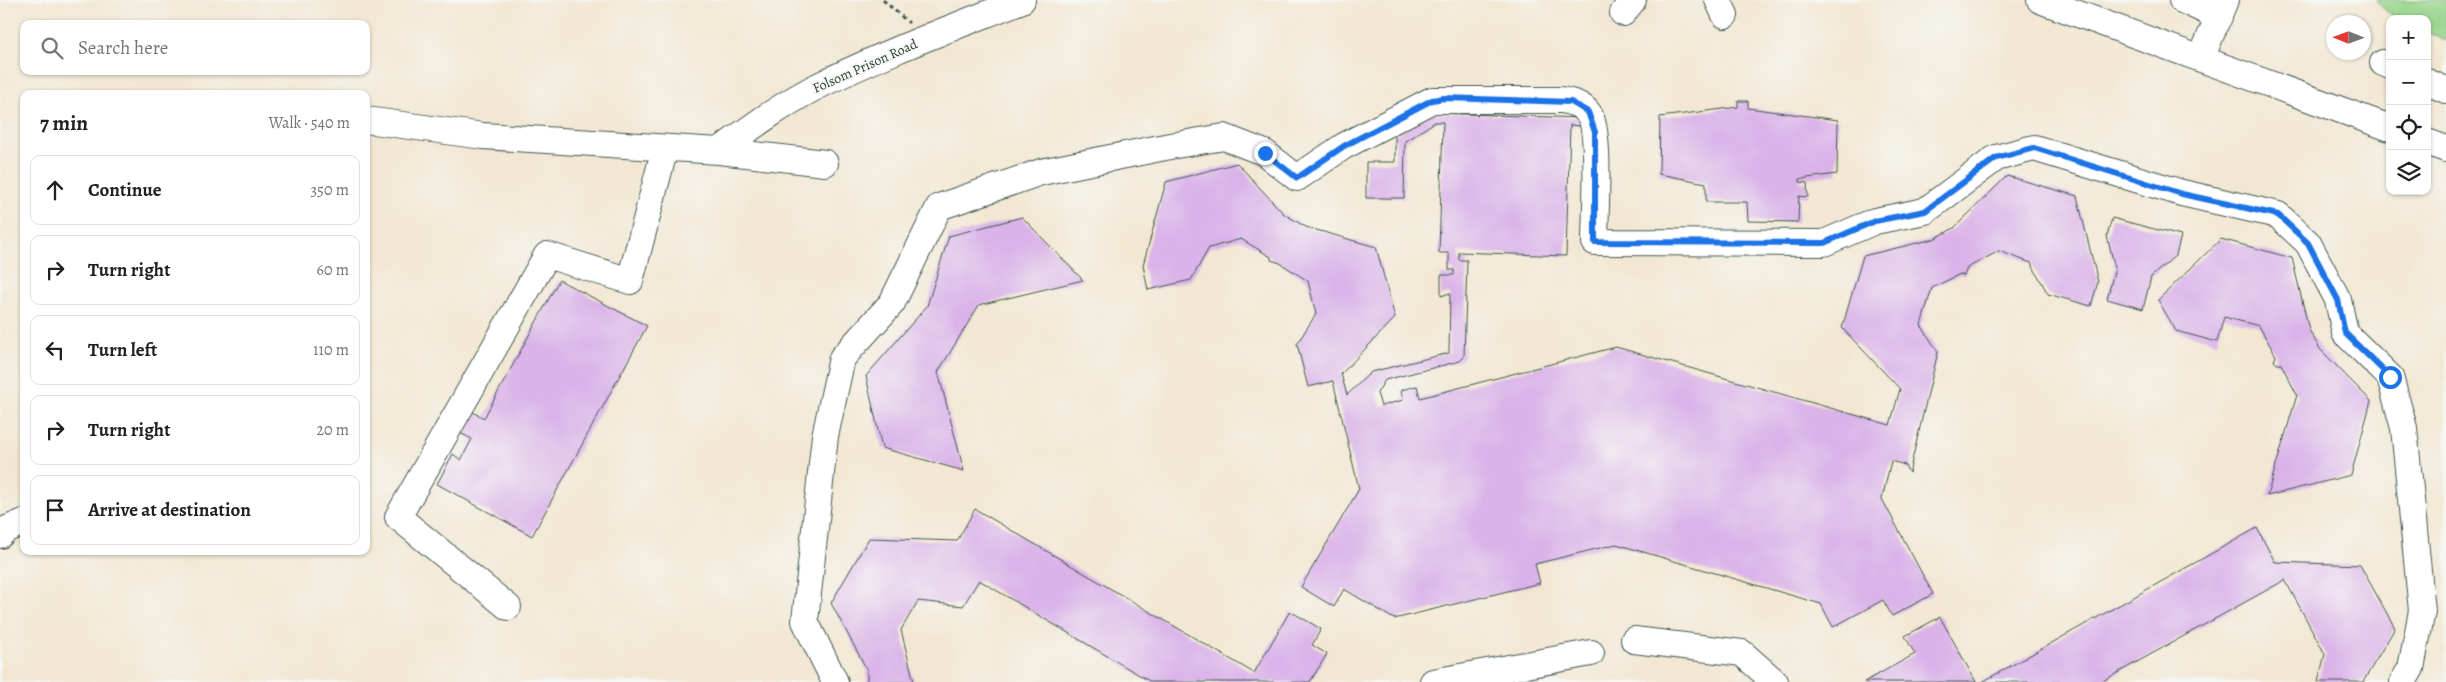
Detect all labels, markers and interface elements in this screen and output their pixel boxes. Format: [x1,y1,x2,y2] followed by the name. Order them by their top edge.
[2326,15,2371,60] north arrow
[2386,15,2431,195] map controls
[2386,15,2431,60] button: +
[20,20,370,75] search box
[38,34,66,62] icon: search
[810,34,921,98] street label: Folsom Prison Road
[78,35,168,61] text: Search here
[2386,60,2431,105] button: −
[2386,105,2431,150] button: locate
[40,109,88,137] text: 7 min
[268,112,350,134] text: Walk · 540 m
[1254,142,1277,165] route end
[2386,150,2431,195] button: layers
[41,176,69,204] icon: ahead
[88,177,162,203] text: Continue
[310,179,349,201] text: 350 m
[41,256,69,284] icon: right
[88,257,170,283] text: Turn right
[317,259,349,281] text: 60 m
[41,336,69,364] icon: left
[88,337,157,363] text: Turn left
[313,339,349,361] text: 110 m
[2379,366,2402,389] route start
[41,416,69,444] icon: right
[88,417,170,443] text: Turn right
[316,419,349,441] text: 20 m
[41,496,69,524] icon: arrive
[88,497,251,523] text: Arrive at destination

